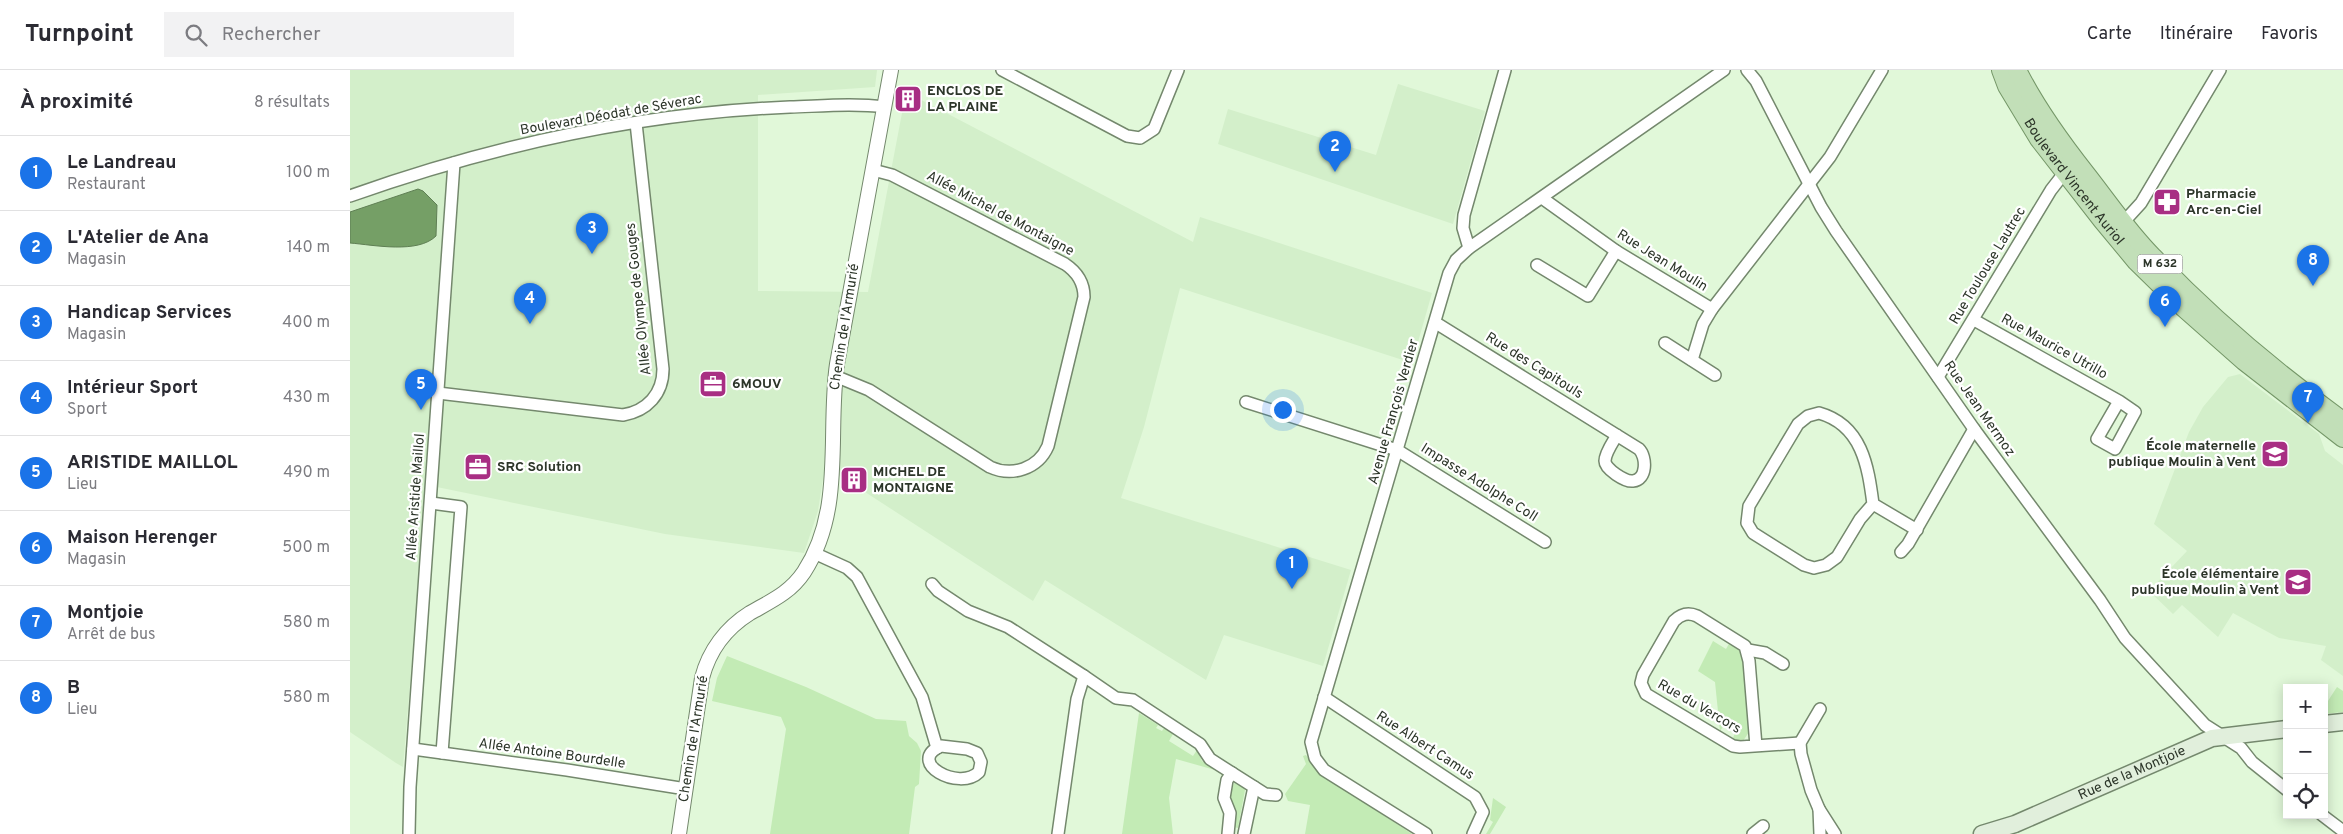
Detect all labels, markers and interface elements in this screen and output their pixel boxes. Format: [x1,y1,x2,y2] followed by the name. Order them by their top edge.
[164,12,514,57] search box
[25,20,134,50] text: Turnpoint
[182,21,210,49] icon: search
[222,23,321,47] text: Rechercher
[2087,23,2132,46] text: Carte
[2160,23,2233,46] text: Itinéraire
[2261,23,2318,46] text: Favoris
[927,83,1004,116] place label: ENCLOS DE LA PLAINE
[893,84,923,114] building icon: ENCLOS DE LA PLAINE
[20,89,133,116] text: À proximité
[519,91,703,139] street label: Boulevard Déodat de Séverac
[254,93,330,113] text: 8 résultats
[2020,115,2128,249] street label: Boulevard Vincent Auriol
[1319,131,1351,172] pin: 2
[67,151,177,175] text: Le Landreau
[33,163,39,183] text: 1
[286,163,330,183] text: 100 m
[923,168,1077,260] street label: Allée Michel de Montaigne
[67,175,146,195] text: Restaurant
[2186,186,2262,219] place label: Pharmacie Arc-en-Ciel
[2152,187,2182,217] pharmacy icon: Pharmacie Arc-en-Ciel
[1946,204,2030,328] street label: Rue Toulouse Lautrec
[576,213,608,254] pin: 3
[623,222,655,376] street label: Allée Olympe de Gouges
[67,226,209,250] text: L'Atelier de Ana
[1614,226,1710,296] street label: Rue Jean Moulin
[31,238,41,258] text: 2
[287,238,330,258] text: 140 m
[2297,245,2329,286] pin: 8
[67,250,126,270] text: Magasin
[2138,254,2182,273] road number: M 632
[827,262,863,392] street label: Chemin de l'Armurié
[514,283,546,324] pin: 4
[2149,286,2181,327] pin: 6
[67,301,232,325] text: Handicap Services
[1998,311,2110,383] street label: Rue Maurice Utrillo
[31,313,41,333] text: 3
[282,313,330,333] text: 400 m
[67,325,126,345] text: Magasin
[1482,329,1586,403] street label: Rue des Capitouls
[1365,337,1423,487] street label: Avenue François Verdier
[1940,358,2018,460] street label: Rue Jean Mermoz
[405,369,437,410] pin: 5
[698,369,728,399] office icon: 6MOUV
[67,376,198,400] text: Intérieur Sport
[732,376,782,393] place label: 6MOUV
[2292,382,2324,423] pin: 7
[31,388,41,408] text: 4
[283,388,330,408] text: 430 m
[1270,397,1296,423] your location
[67,400,107,420] text: Sport
[403,433,429,561] street label: Allée Aristide Maillol
[2108,437,2256,471] place label: École maternelle publique Moulin à Vent
[2260,439,2290,469] school or university icon: École maternelle publique Moulin à Vent
[1417,440,1541,526] street label: Impasse Adolphe Coll
[67,451,238,475] text: ARISTIDE MAILLOL
[463,452,493,482] office icon: SRC Solution
[497,459,581,476] place label: SRC Solution
[31,463,41,483] text: 5
[283,463,330,483] text: 490 m
[873,464,954,497] place label: MICHEL DE MONTAIGNE
[839,465,869,495] building icon: MICHEL DE MONTAIGNE
[67,475,98,495] text: Lieu
[67,526,217,550] text: Maison Herenger
[31,538,41,558] text: 6
[282,538,330,558] text: 500 m
[1276,548,1308,589] pin: 1
[67,550,126,570] text: Magasin
[2131,565,2279,599] place label: École élémentaire publique Moulin à Vent
[2283,567,2313,597] school or university icon: École élémentaire publique Moulin à Vent
[67,601,144,625] text: Montjoie
[32,613,40,633] text: 7
[283,613,330,633] text: 580 m
[67,625,156,645] text: Arrêt de bus
[676,674,712,804] street label: Chemin de l'Armurié
[67,676,80,700] text: B
[1654,676,1744,738] street label: Rue du Vercors
[2283,684,2328,819] map controls
[2283,684,2328,729] button: +
[31,688,41,708] text: 8
[283,688,330,708] text: 580 m
[67,700,98,720] text: Lieu
[1373,708,1477,784] street label: Rue Albert Camus
[2283,729,2328,774] button: −
[478,735,626,773] street label: Allée Antoine Bourdelle
[2076,742,2188,804] street label: Rue de la Montjoie
[2283,774,2328,819] button: locate

